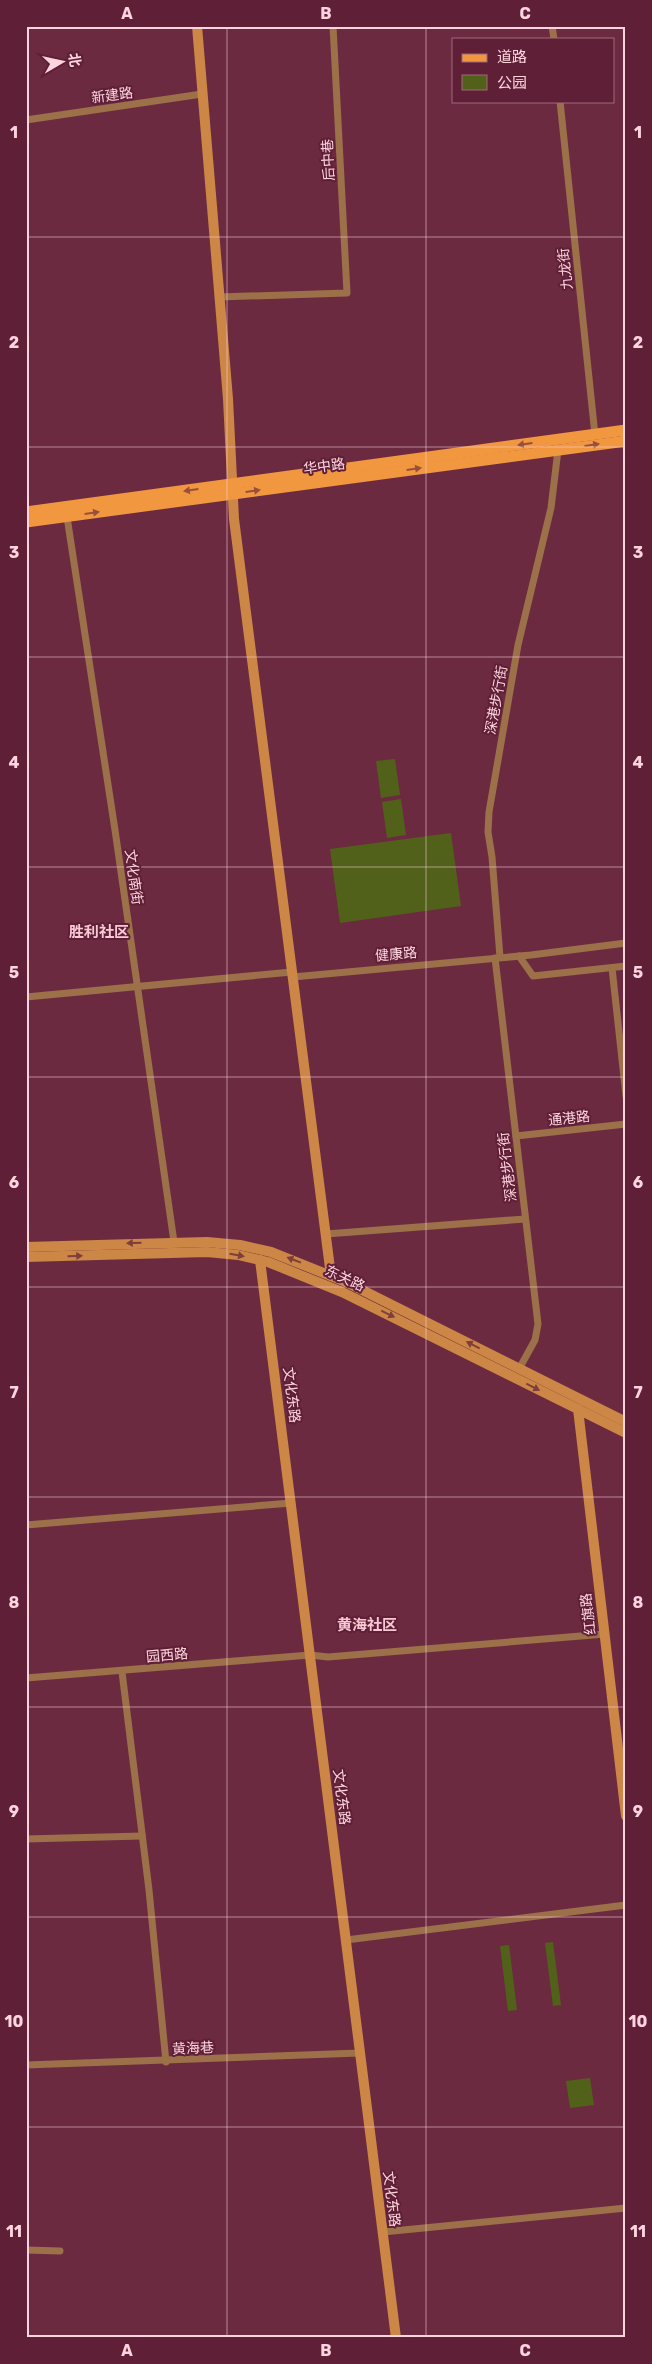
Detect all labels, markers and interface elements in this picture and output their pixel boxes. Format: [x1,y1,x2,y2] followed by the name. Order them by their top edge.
[121,4,133,23] text: A
[320,4,332,23] text: B
[519,4,531,23] text: C
[38,38,88,88] north arrow
[452,38,614,102] legend
[497,48,527,66] text: 道路
[65,52,84,68] text: 北
[497,74,527,92] text: 公园
[90,84,134,107] street label: 新建路
[10,123,18,142] text: 1
[634,123,642,142] text: 1
[319,139,338,181] street label: 后中巷
[555,247,576,291] street label: 九龙街
[9,333,19,352] text: 2
[633,333,643,352] text: 2
[517,440,533,448] one-way arrow
[585,441,601,449] one-way arrow
[302,455,346,478] street label: 华中路
[406,465,422,473] one-way arrow
[183,486,199,494] one-way arrow
[245,487,261,495] one-way arrow
[84,509,100,517] one-way arrow
[9,543,19,562] text: 3
[633,543,643,562] text: 3
[482,664,511,736] street label: 深港步行街
[9,753,20,772] text: 4
[633,753,644,772] text: 4
[121,848,146,906] street label: 文化南街
[69,923,129,941] district label: 胜利社区
[374,944,418,965] street label: 健康路
[9,963,19,982] text: 5
[633,963,643,982] text: 5
[547,1108,591,1129] street label: 通港路
[495,1131,520,1203] street label: 深港步行街
[9,1173,19,1192] text: 6
[633,1173,643,1192] text: 6
[126,1240,142,1248] one-way arrow
[67,1251,83,1259] one-way arrow
[230,1252,246,1260] one-way arrow
[287,1256,302,1264] one-way arrow
[322,1262,367,1295] street label: 东关路
[381,1310,395,1318] one-way arrow
[465,1341,480,1349] one-way arrow
[280,1366,303,1424] street label: 文化东路
[9,1383,19,1402] text: 7
[526,1383,540,1391] one-way arrow
[633,1383,643,1402] text: 7
[578,1592,599,1636] street label: 红旗路
[9,1593,20,1612] text: 8
[633,1593,644,1612] text: 8
[337,1616,397,1634] district label: 黄海社区
[145,1645,189,1666] street label: 园西路
[330,1768,353,1826] street label: 文化东路
[9,1802,19,1821] text: 9
[633,1802,643,1821] text: 9
[5,2012,24,2031] text: 10
[629,2012,648,2031] text: 10
[172,2039,214,2058] street label: 黄海巷
[380,2170,403,2228] street label: 文化东路
[6,2222,22,2241] text: 11
[630,2222,646,2241] text: 11
[121,2341,133,2360] text: A
[320,2341,332,2360] text: B
[519,2341,531,2360] text: C

